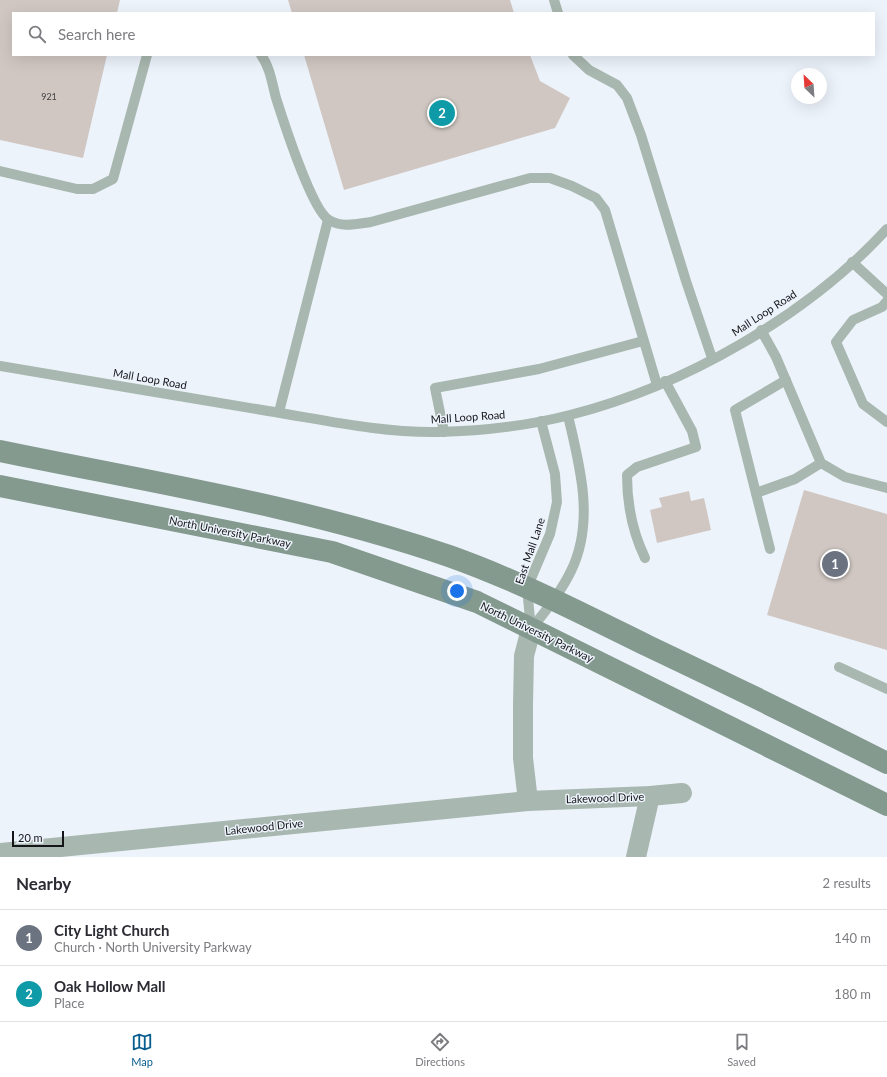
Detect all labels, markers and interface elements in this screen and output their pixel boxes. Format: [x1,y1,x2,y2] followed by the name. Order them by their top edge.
[12,12,875,56] search box
[26,23,48,45] icon: search
[58,25,135,43] text: Search here
[791,68,827,104] north arrow
[41,91,57,102] house number: 921
[429,98,455,128] pin: 2
[729,287,799,338] street label: Mall Loop Road
[112,366,188,391] street label: Mall Loop Road
[430,407,506,426] street label: Mall Loop Road
[168,513,293,550] street label: North University Parkway
[512,516,547,586] street label: East Mall Lane
[822,549,848,579] pin: 1
[447,581,467,601] your location
[479,599,596,665] street label: North University Parkway
[566,790,645,805] street label: Lakewood Drive
[224,816,304,837] street label: Lakewood Drive
[12,829,64,848] scale bar
[18,831,43,844] text: 20 m
[16,873,71,894] text: Nearby
[823,875,871,891] text: 2 results
[54,921,170,939] text: City Light Church
[25,930,33,946] text: 1
[834,930,871,946] text: 140 m
[54,939,252,955] text: Church · North University Parkway
[54,977,166,995] text: Oak Hollow Mall
[25,986,33,1002] text: 2
[834,986,871,1002] text: 180 m
[54,995,84,1011] text: Place
[131,1031,153,1068] tab: Map
[415,1031,465,1068] tab: Directions
[727,1031,756,1068] tab: Saved

